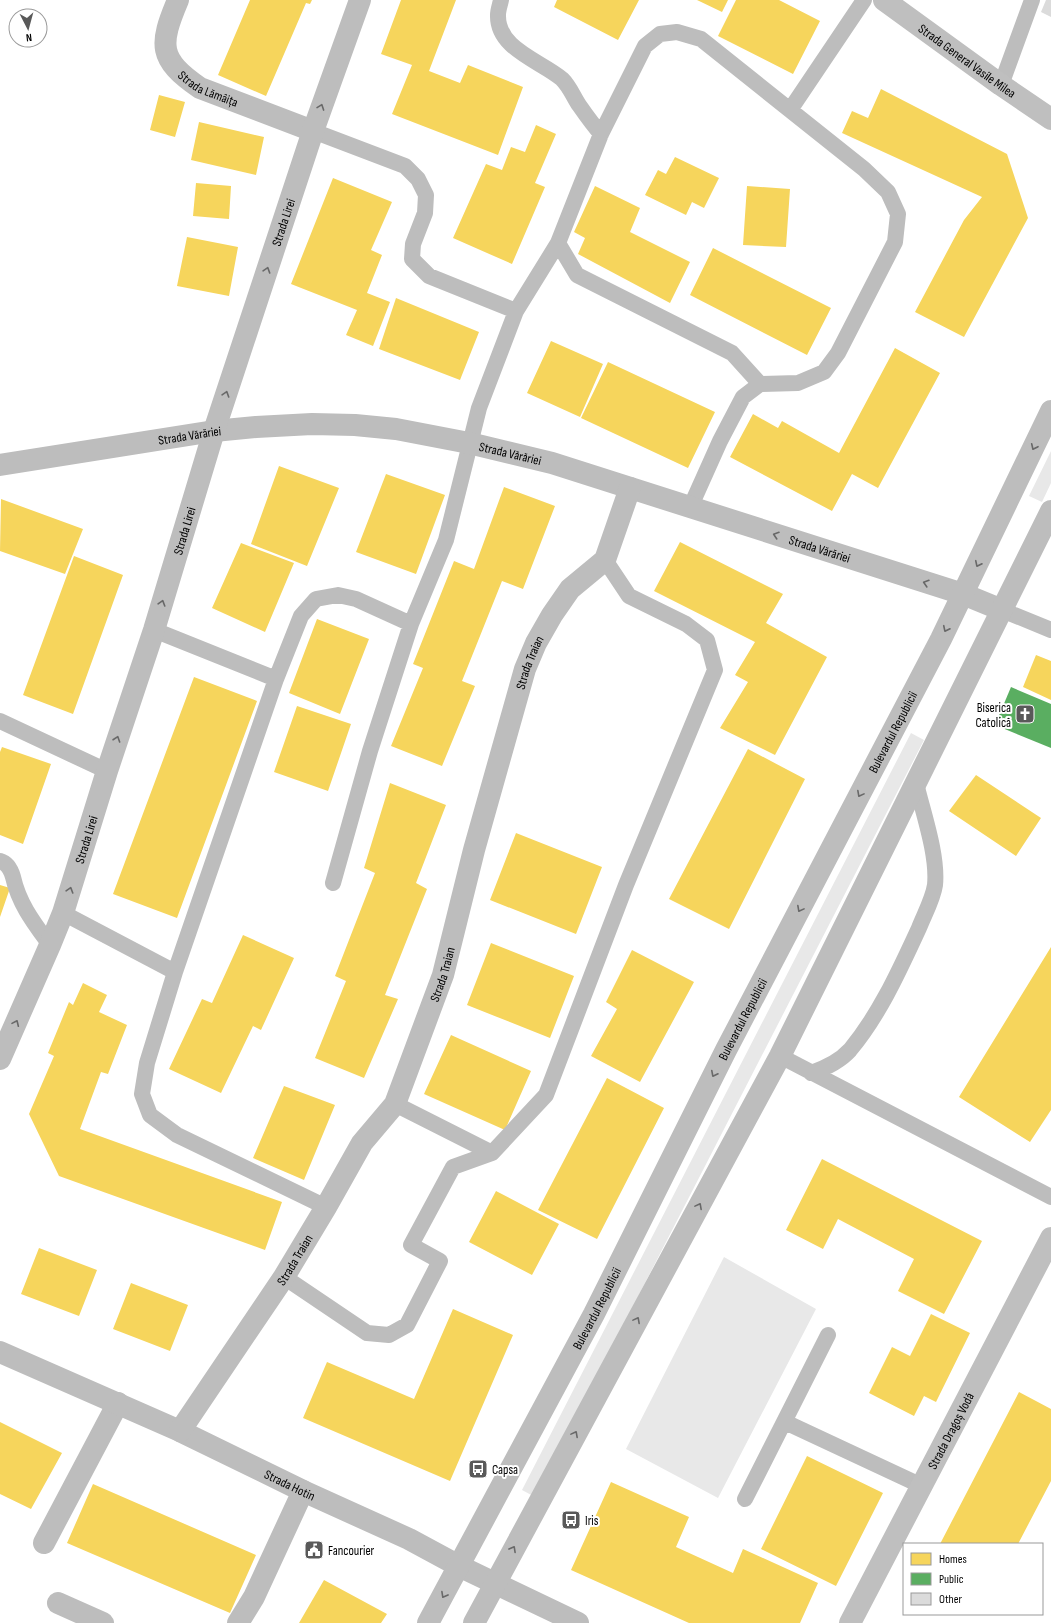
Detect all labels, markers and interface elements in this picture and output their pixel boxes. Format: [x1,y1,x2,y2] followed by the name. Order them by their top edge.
[8,8,48,48] north arrow
[915,21,1019,102] street label: Strada General Vasile Milea
[25,31,33,44] text: N
[174,67,240,111] street label: Strada Lămâița
[317,104,325,111] one-way arrow
[269,197,299,248] street label: Strada Lirei
[262,267,271,274] one-way arrow
[222,390,230,397] one-way arrow
[157,423,222,449] street label: Strada Vărăriei
[477,439,543,469] street label: Strada Vărăriei
[1031,442,1039,450] one-way arrow
[170,505,200,557] street label: Strada Lirei
[772,531,779,540] one-way arrow
[787,532,852,567] street label: Strada Vărăriei
[975,560,983,567] one-way arrow
[923,579,930,587] one-way arrow
[157,599,166,606] one-way arrow
[943,625,951,632] one-way arrow
[513,633,548,691] street label: Strada Traian
[865,689,921,776] street label: Bulevardul Republicii
[976,700,1011,731] place label: Biserica Catolică
[1014,703,1036,725] church icon: Biserica Catolică
[113,736,121,743] one-way arrow
[858,790,865,797] one-way arrow
[72,814,102,866] street label: Strada Lirei
[65,887,74,894] one-way arrow
[797,905,805,913] one-way arrow
[427,946,459,1004] street label: Strada Traian
[715,976,771,1063] street label: Bulevardul Republicii
[11,1020,19,1028] one-way arrow
[711,1070,719,1078] one-way arrow
[695,1203,702,1210] one-way arrow
[274,1232,317,1289] street label: Strada Traian
[569,1265,625,1352] street label: Bulevardul Republicii
[633,1317,640,1324] one-way arrow
[925,1390,978,1472] street label: Strada Dragoș Vodă
[571,1431,578,1439] one-way arrow
[467,1458,489,1480] bus stop icon: Capsa
[492,1462,518,1478] place label: Capsa
[262,1466,318,1505] street label: Strada Hotin
[560,1509,582,1531] bus stop icon: Iris
[585,1513,599,1529] place label: Iris
[303,1539,325,1561] public building icon: Fancourier
[328,1543,375,1559] place label: Fancourier
[903,1543,1043,1615] legend
[509,1545,516,1553] one-way arrow
[939,1552,967,1567] text: Homes
[939,1572,964,1587] text: Public
[441,1590,448,1598] one-way arrow
[939,1592,963,1607] text: Other

